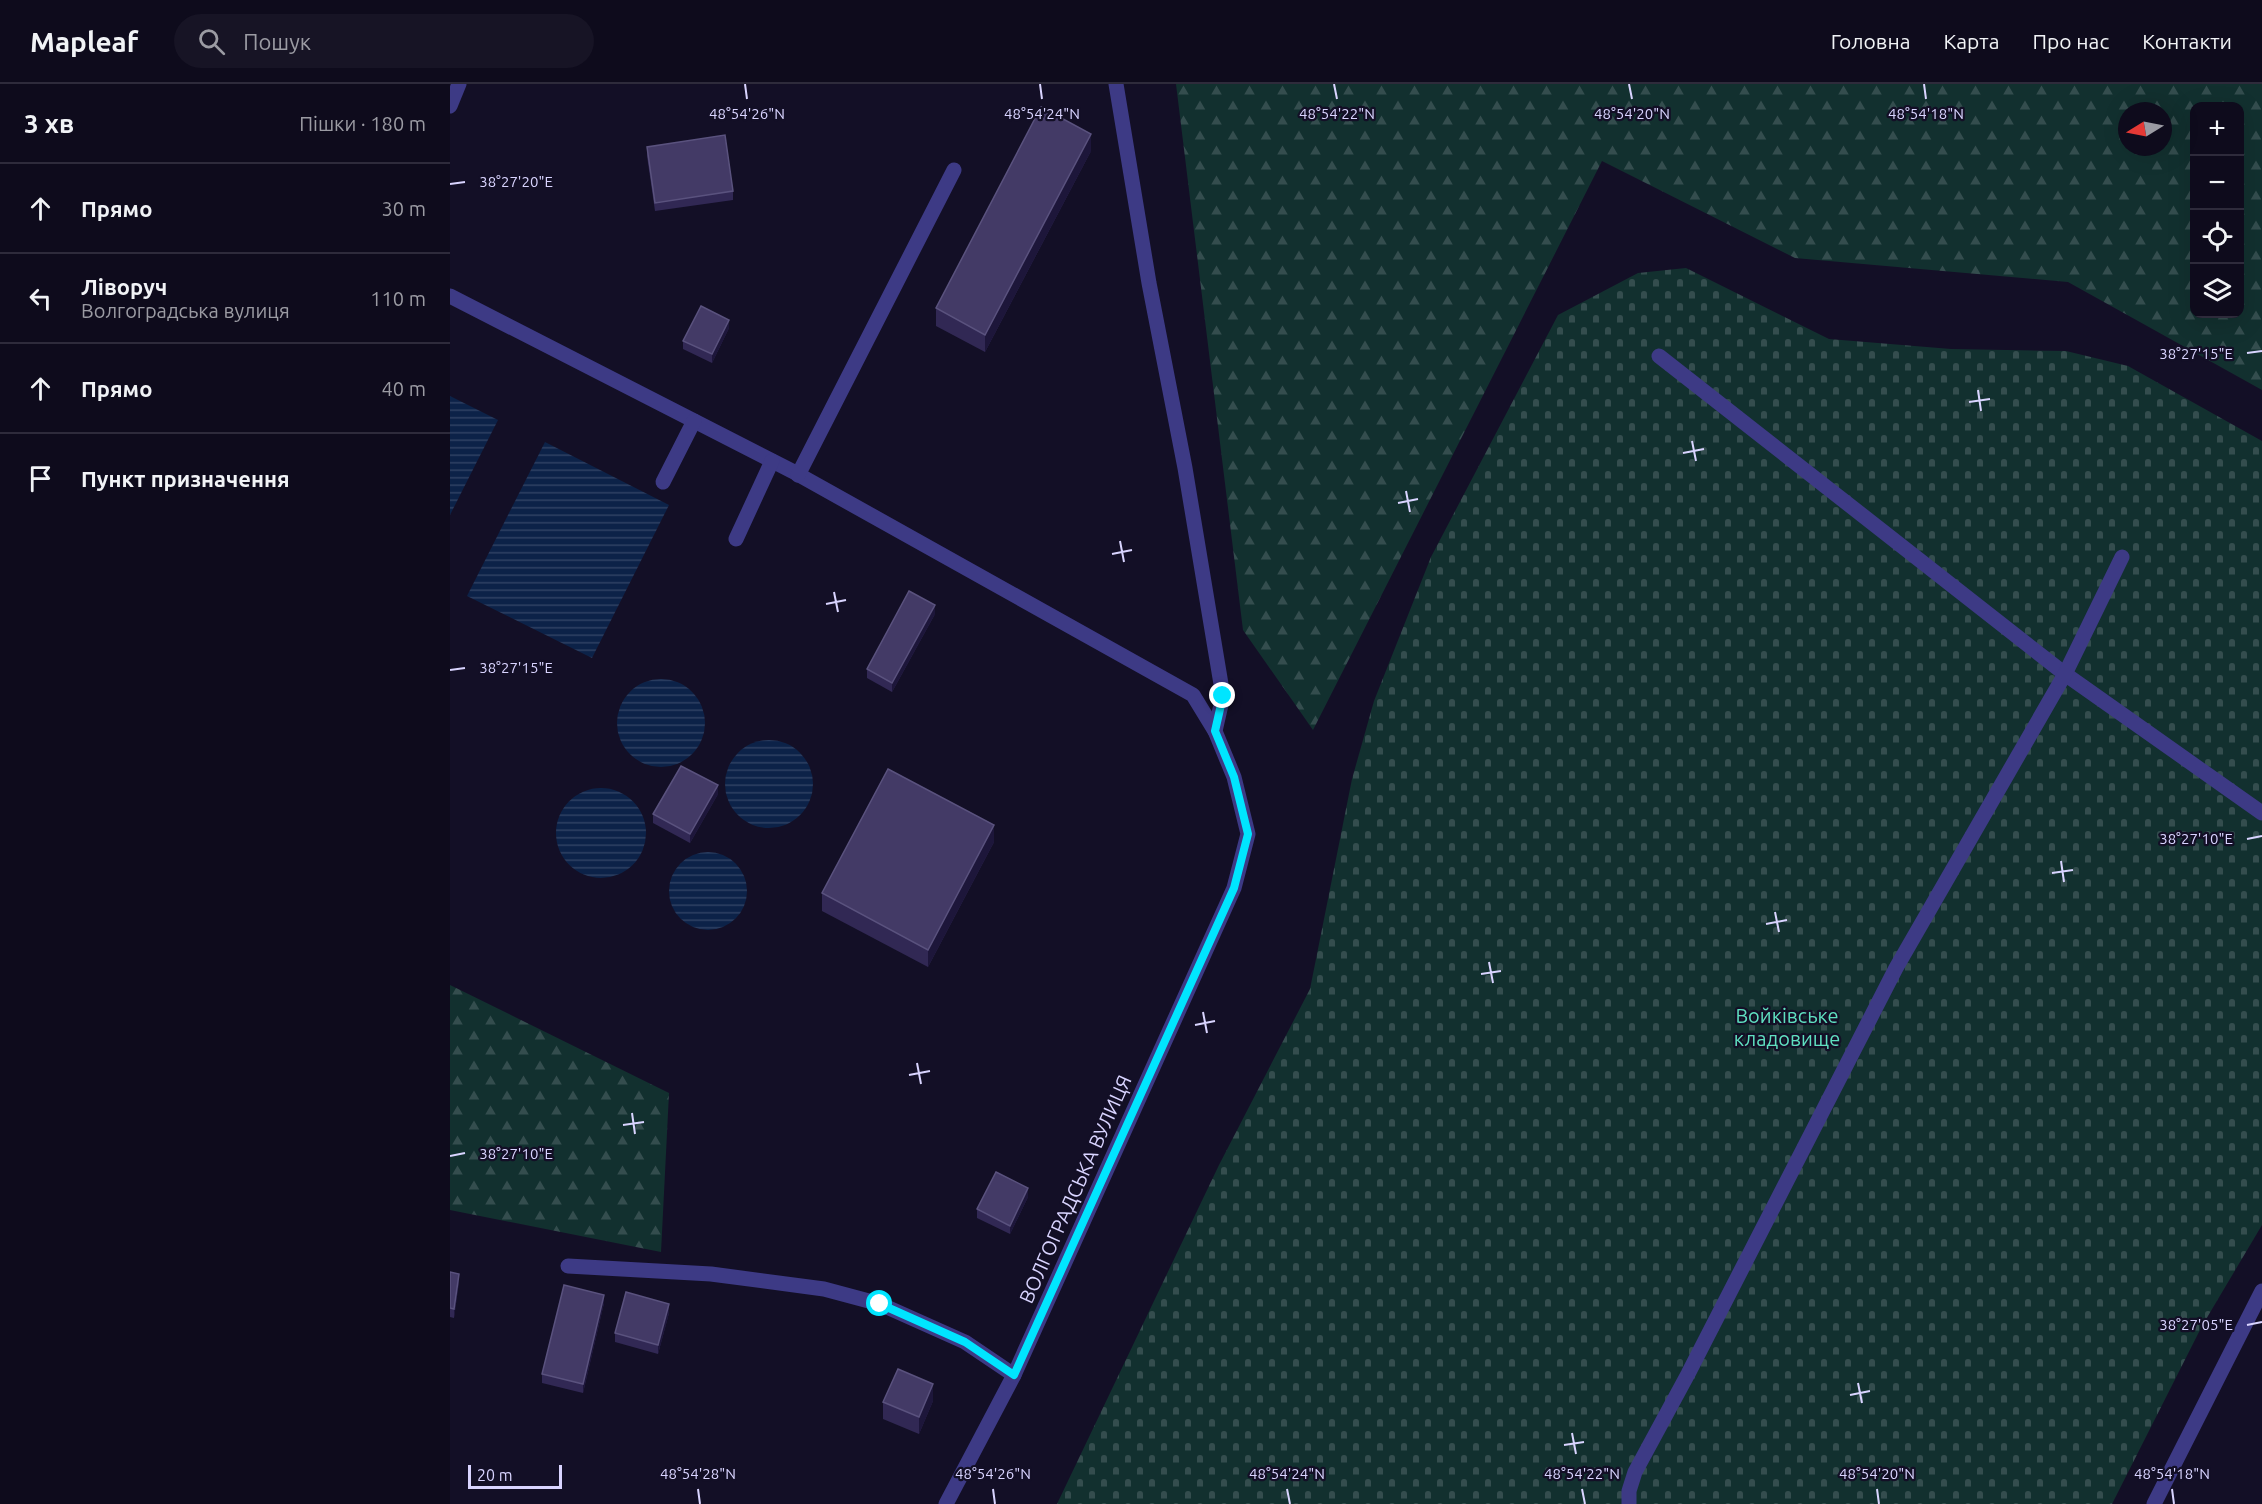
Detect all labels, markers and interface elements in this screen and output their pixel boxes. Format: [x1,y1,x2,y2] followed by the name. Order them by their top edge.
[174,14,594,68] search box
[195,25,228,58] icon: search
[30,26,138,57] text: Mapleaf
[243,29,311,54] text: Пошук
[1831,29,1911,53] text: Головна
[1944,29,1999,53] text: Карта
[2032,29,2109,53] text: Про нас
[2142,29,2232,53] text: Контакти
[2118,102,2172,156] north arrow
[2190,102,2244,318] map controls
[2190,102,2244,156] button: +
[709,105,785,122] text: 48°54'26"N
[1004,105,1080,122] text: 48°54'24"N
[1299,105,1375,122] text: 48°54'22"N
[1594,105,1670,122] text: 48°54'20"N
[1888,105,1964,122] text: 48°54'18"N
[24,109,74,138] text: 3 хв
[299,112,426,135] text: Пішки · 180 m
[2190,156,2244,210] button: −
[479,173,553,190] text: 38°27'20"E
[24,192,57,225] icon: ahead
[81,196,152,221] text: Прямо
[382,197,426,220] text: 30 m
[2190,210,2244,264] button: locate
[2190,264,2244,318] button: layers
[81,274,167,299] text: Ліворуч
[24,282,57,315] icon: left
[370,287,426,310] text: 110 m
[81,299,290,322] text: Волгоградська вулиця
[2159,345,2233,362] text: 38°27'15"E
[24,372,57,405] icon: ahead
[81,376,152,401] text: Прямо
[382,377,426,400] text: 40 m
[24,462,57,495] icon: arrive
[81,466,290,491] text: Пункт призначення
[479,659,553,676] text: 38°27'15"E
[1209,682,1235,708] route end
[2159,830,2233,847] text: 38°27'10"E
[1734,1004,1840,1050] park label: Войківське кладовище
[1014,1071,1136,1307] street label: ВОЛГОГРАДСЬКА ВУЛИЦЯ
[479,1145,553,1162] text: 38°27'10"E
[866,1290,892,1316] route start
[2159,1316,2233,1333] text: 38°27'05"E
[468,1462,562,1490] scale bar
[660,1465,736,1482] text: 48°54'28"N
[955,1465,1031,1482] text: 48°54'26"N
[1249,1465,1325,1482] text: 48°54'24"N
[1544,1465,1620,1482] text: 48°54'22"N
[1839,1465,1915,1482] text: 48°54'20"N
[2134,1465,2210,1482] text: 48°54'18"N
[477,1466,513,1484] text: 20 m

